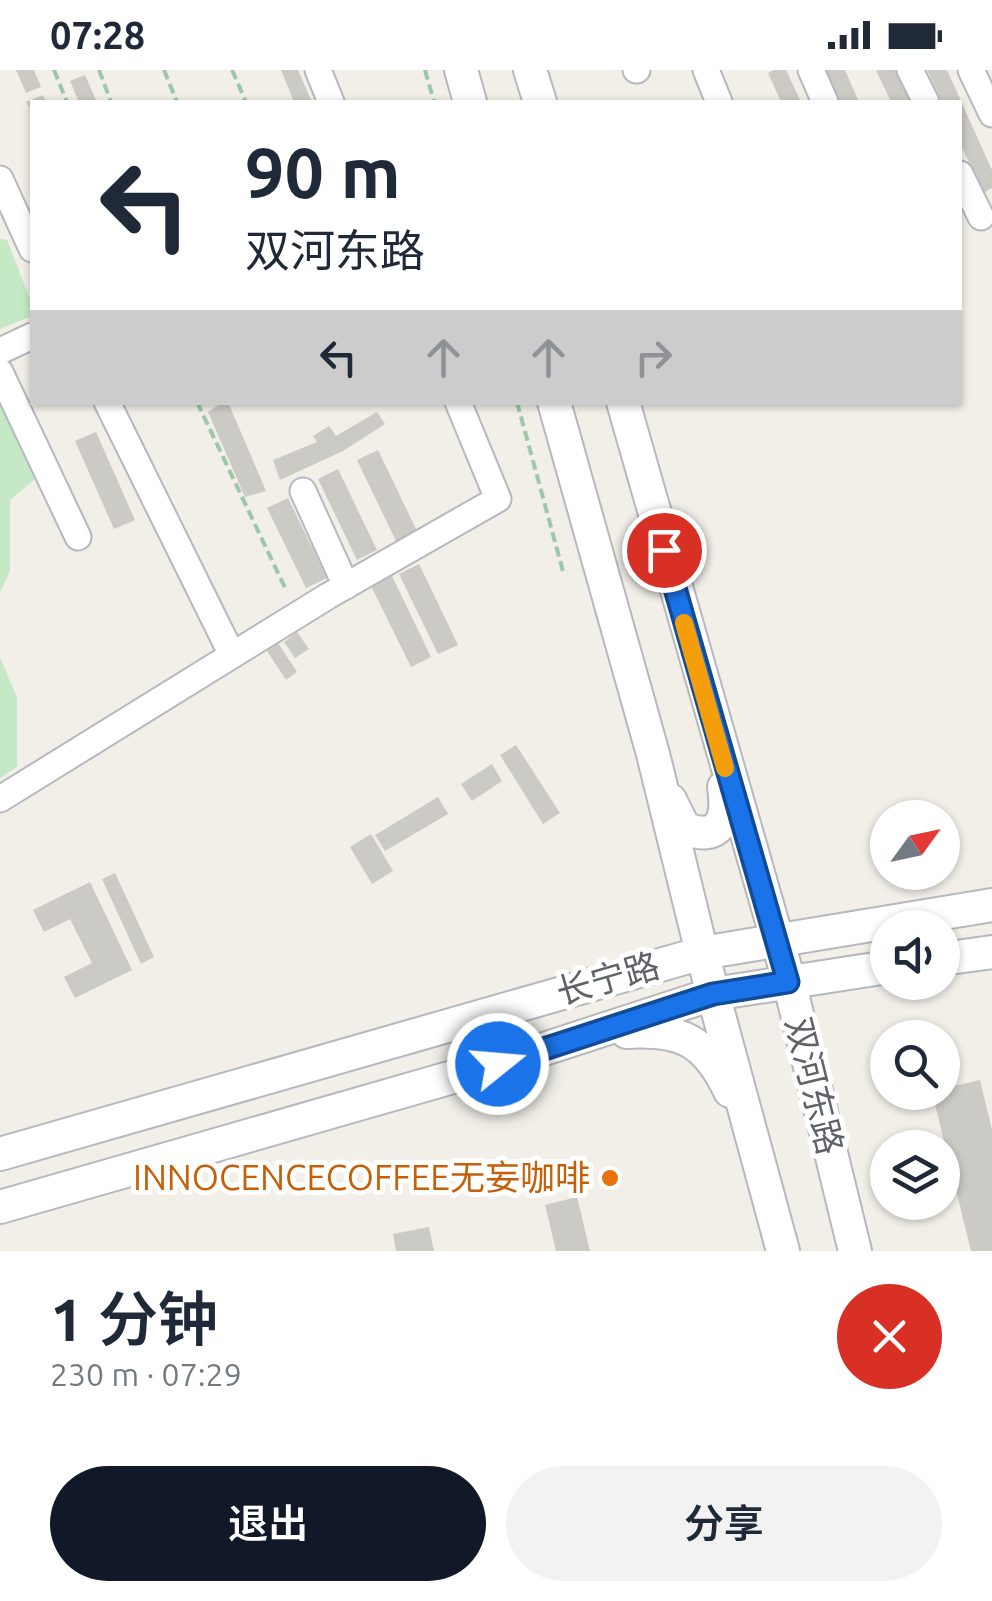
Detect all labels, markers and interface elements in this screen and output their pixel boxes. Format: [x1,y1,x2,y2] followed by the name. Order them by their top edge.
[50,14,145,56] text: 07:28
[245,133,401,211] text: 90 m
[80,140,210,270] icon: left
[245,225,425,276] text: 双河东路
[311,330,366,385] icon: left
[416,330,471,385] icon: ahead
[521,330,576,385] icon: ahead
[626,330,681,385] icon: right
[622,508,707,593] pin
[637,523,692,578] icon: arrive
[870,800,960,890] north arrow
[870,800,960,1220] map controls
[870,910,960,1000] button: sound
[552,944,664,1012] street label: 长宁路
[446,1012,550,1116] position arrow
[779,1013,851,1159] street label: 双河东路
[870,1020,960,1110] button: search
[870,1130,960,1220] button: layers
[133,1157,590,1197] place label: INNOCENCECOFFEE无妄咖啡
[599,1167,621,1189] marker: INNOCENCECOFFEE无妄咖啡
[837,1284,942,1389] button: close
[50,1285,218,1352] text: 1 分钟
[50,1356,242,1392] text: 230 m · 07:29
[50,1466,486,1581] button: 退出
[506,1466,942,1581] button: 分享

